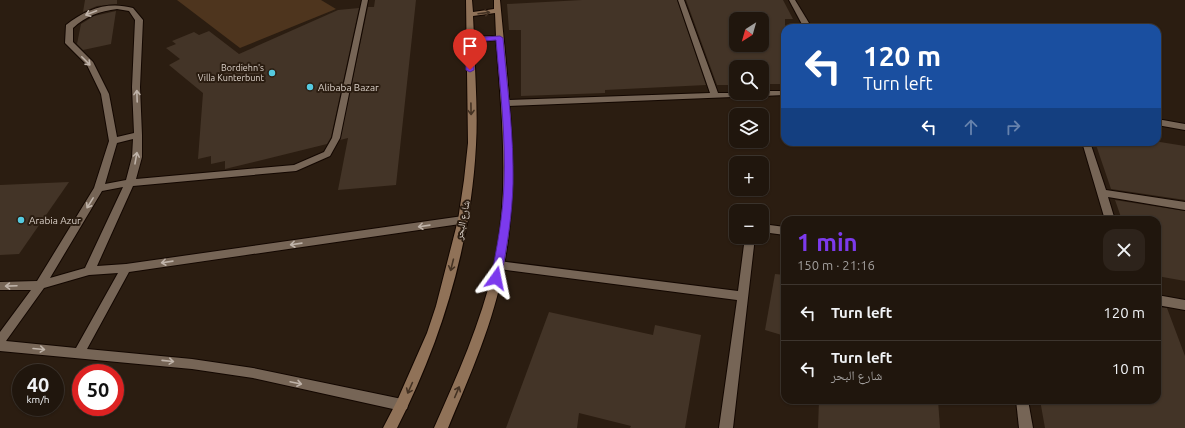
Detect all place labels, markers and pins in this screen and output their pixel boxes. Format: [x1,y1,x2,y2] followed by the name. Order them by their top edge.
[453,29,487,70] pin
[198,63,264,83] place label: Bordiehn's Villa Kunterbunt
[267,68,277,78] marker: Bordiehn's Villa Kunterbunt
[305,82,315,92] marker: Alibaba Bazar
[318,82,379,93] place label: Alibaba Bazar
[16,215,26,225] marker: Arabia Azur
[29,215,81,226] place label: Arabia Azur

